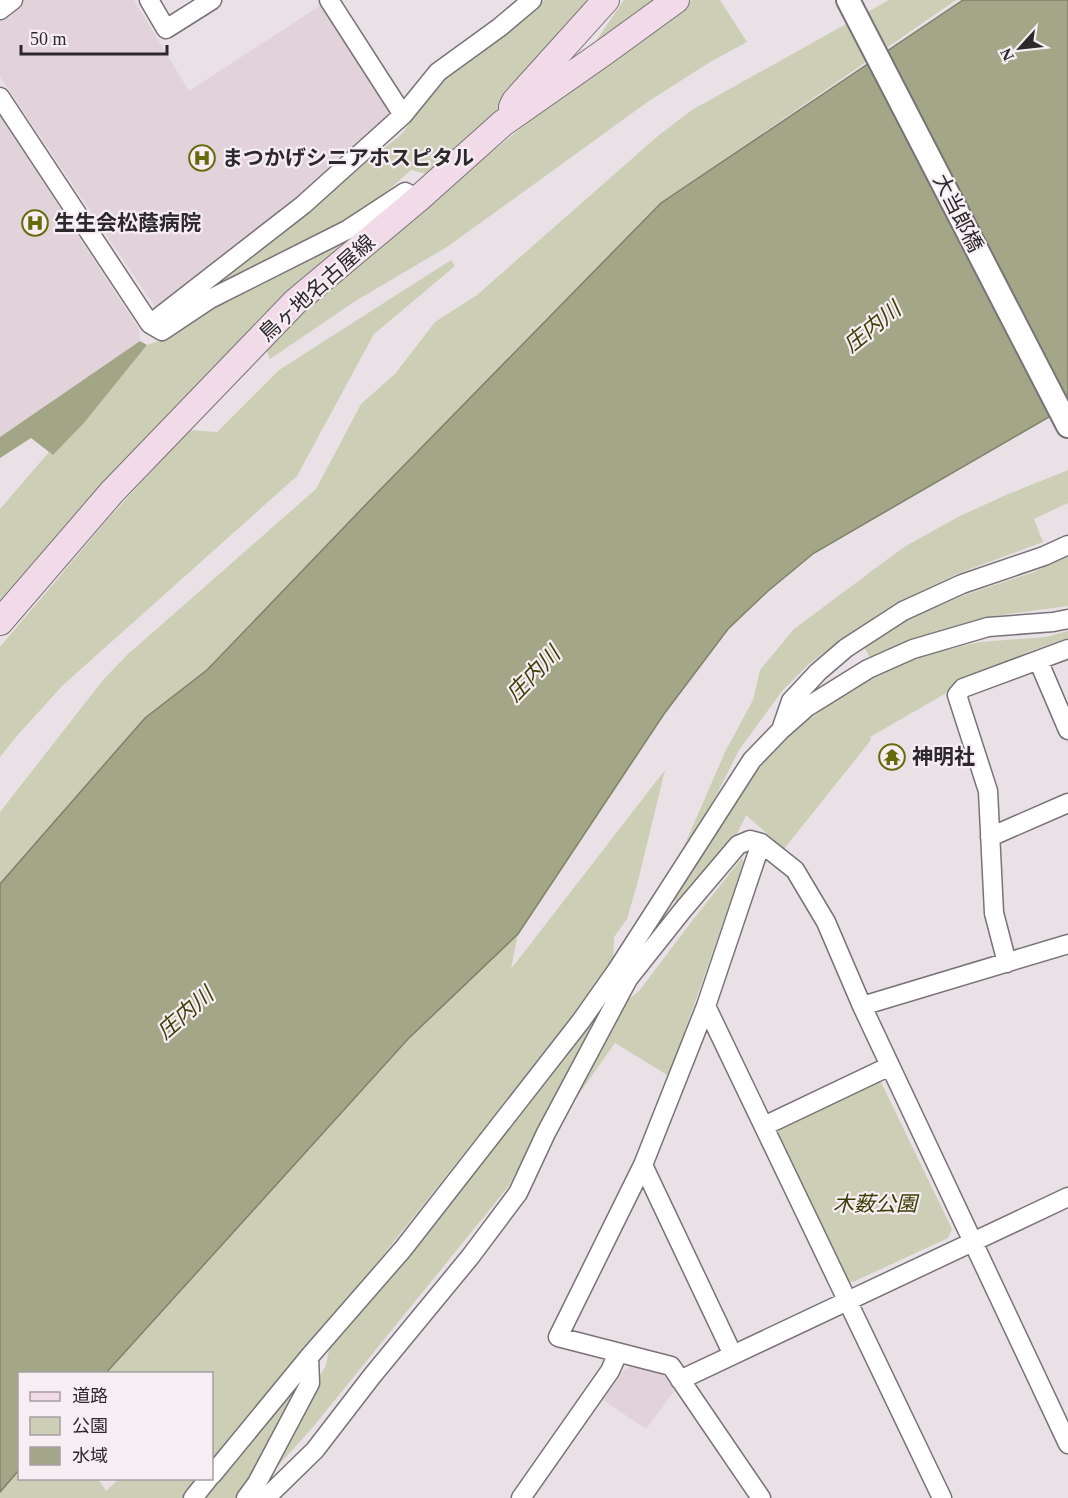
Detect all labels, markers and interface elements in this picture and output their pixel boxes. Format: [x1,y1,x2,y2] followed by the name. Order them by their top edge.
[21,18,166,56] scale bar
[990,18,1050,78] north arrow
[30,29,67,49] text: 50 m
[997,45,1017,64] text: N
[187,143,217,173] hospital icon: まつかげシニアホスピタル
[222,146,474,170] place label: まつかげシニアホスピタル
[928,170,988,256] street label: 大当郎橋
[20,208,50,238] hospital icon: 生生会松蔭病院
[54,211,201,235] place label: 生生会松蔭病院
[254,230,380,346] street label: 鳥ヶ地名古屋線
[838,295,907,357] water label: 庄内川
[501,640,566,706] water label: 庄内川
[877,742,907,772] temple icon: 神明社
[912,745,975,769] place label: 神明社
[152,981,220,1044] water label: 庄内川
[833,1192,920,1216] park label: 木薮公園
[18,1372,213,1480] legend
[72,1386,108,1406] text: 道路
[72,1416,108,1436] text: 公園
[72,1446,108,1466] text: 水域

